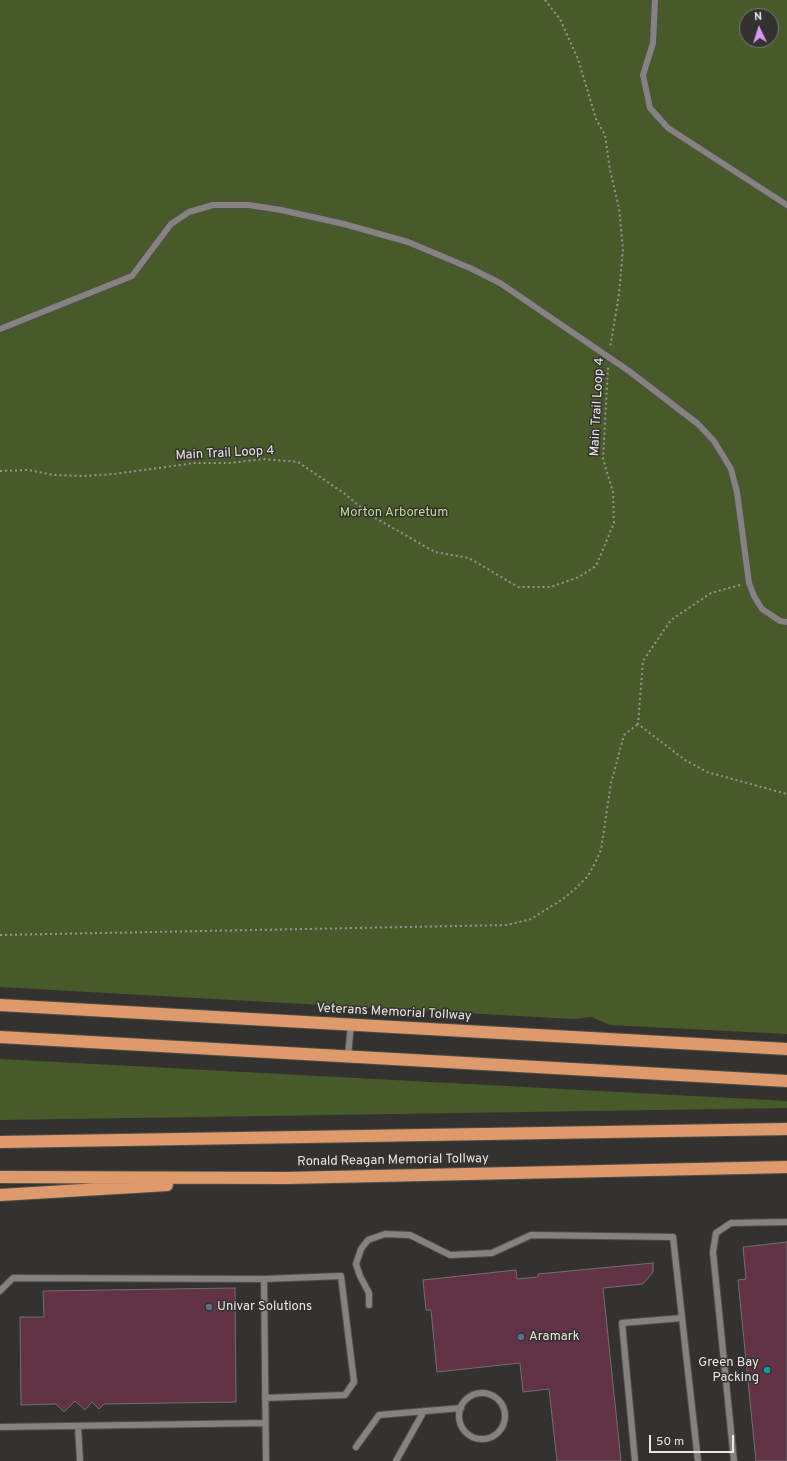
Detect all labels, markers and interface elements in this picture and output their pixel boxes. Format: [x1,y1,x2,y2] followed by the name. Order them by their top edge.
[739,8,779,48] north arrow
[754,10,763,24] text: N
[588,357,608,457] street label: Main Trail Loop 4
[175,444,275,464] street label: Main Trail Loop 4
[340,505,448,521] park label: Morton Arboretum
[316,1001,472,1025] street label: Veterans Memorial Tollway
[297,1152,489,1170] street label: Ronald Reagan Memorial Tollway
[217,1299,312,1315] place label: Univar Solutions
[204,1302,214,1312] marker: Univar Solutions
[529,1329,580,1345] place label: Aramark
[516,1332,526,1342] marker: Aramark
[698,1355,759,1386] place label: Green Bay Packing
[762,1365,772,1375] marker: Green Bay Packing
[651,1427,736,1453] scale bar
[656,1434,684,1450] text: 50 m

